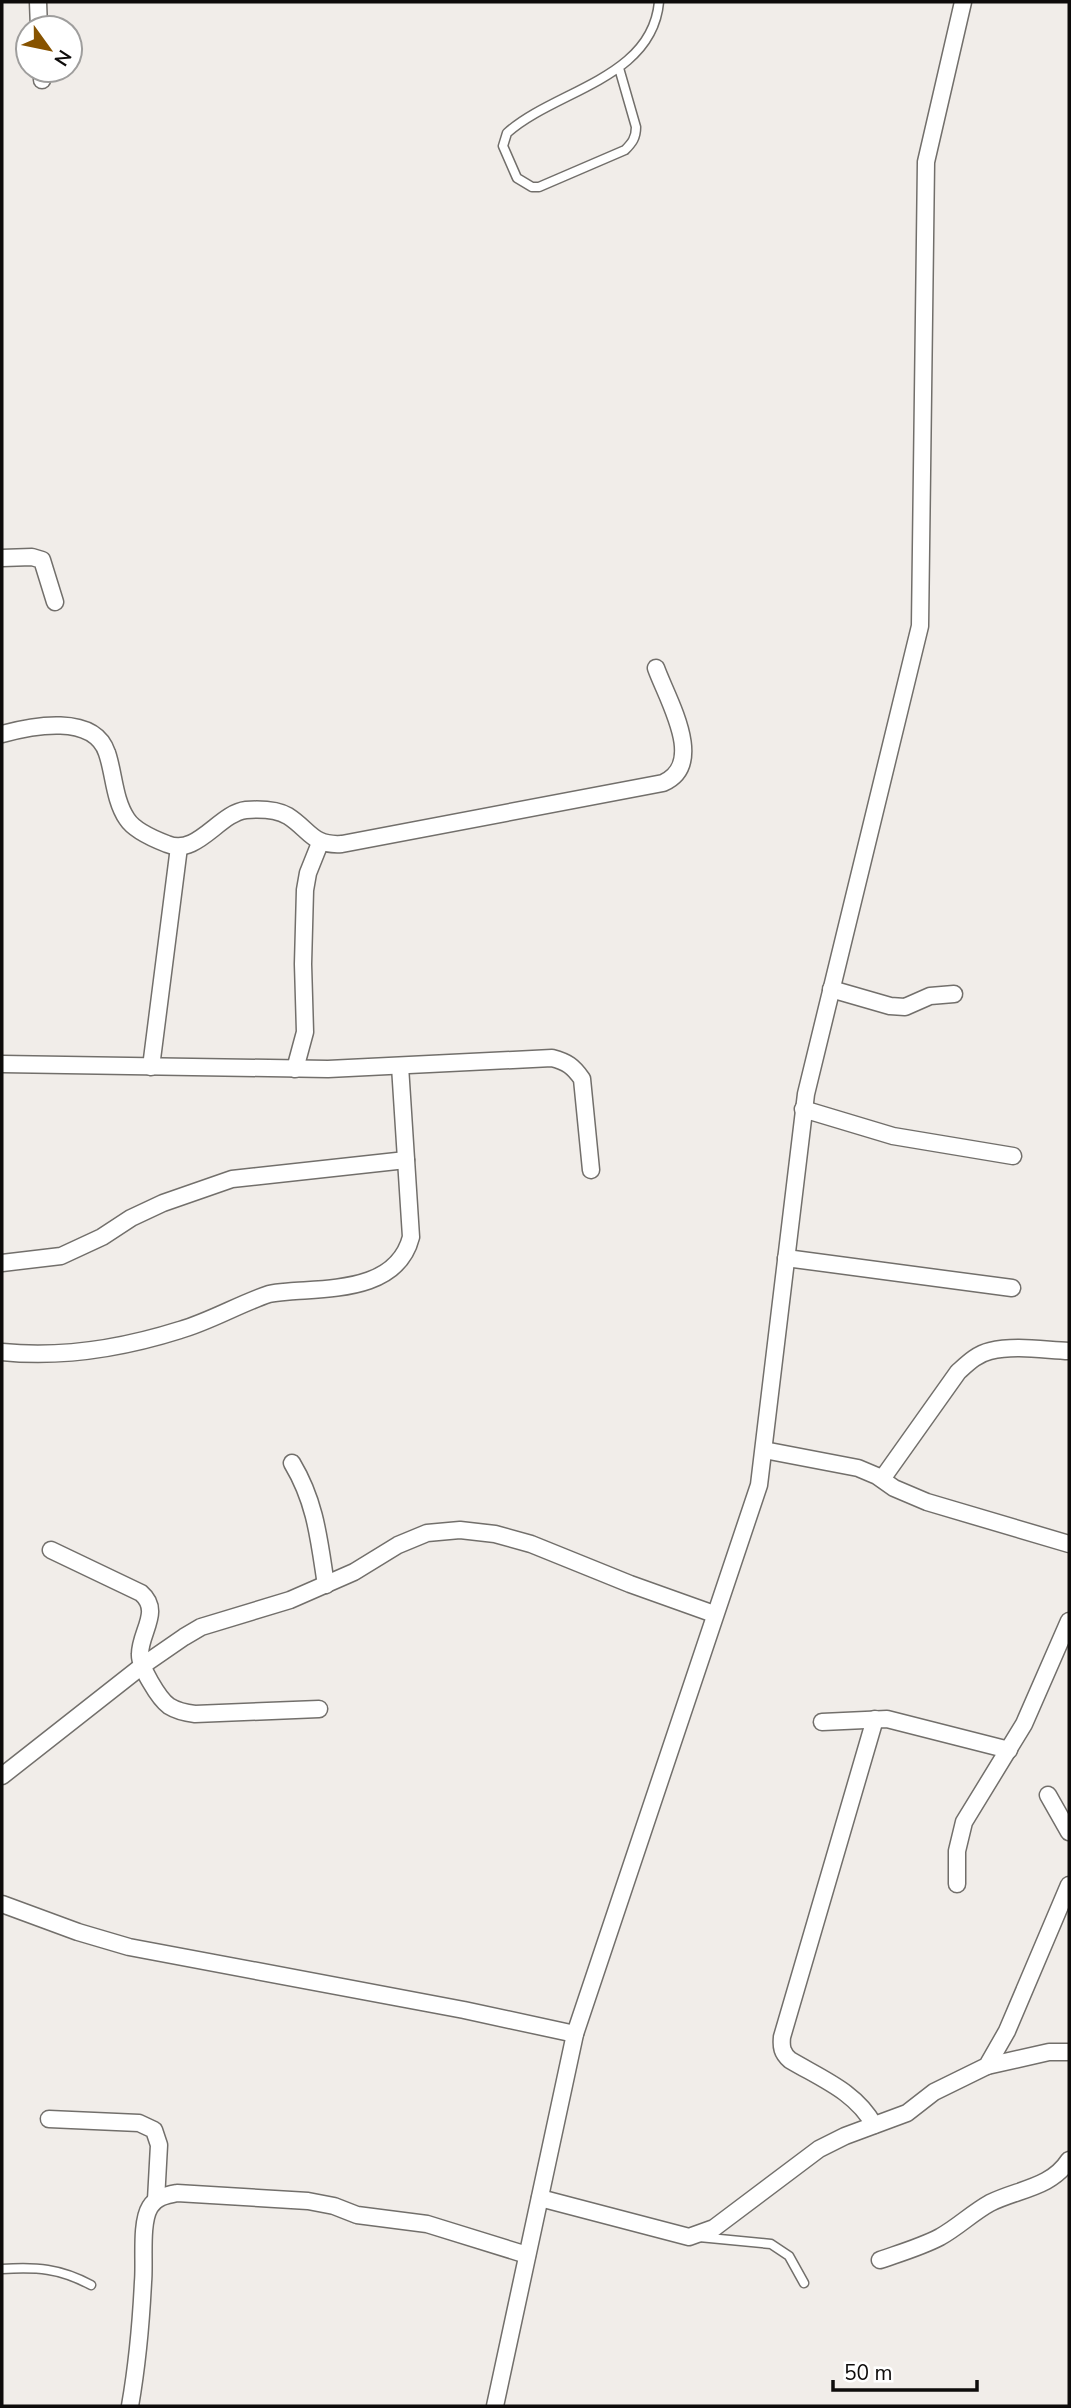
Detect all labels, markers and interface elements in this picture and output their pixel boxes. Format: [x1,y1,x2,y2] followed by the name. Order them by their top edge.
[14,14,84,84] north arrow
[48,45,77,71] text: N
[833,2348,976,2392] scale bar
[844,2359,893,2387] text: 50 m

